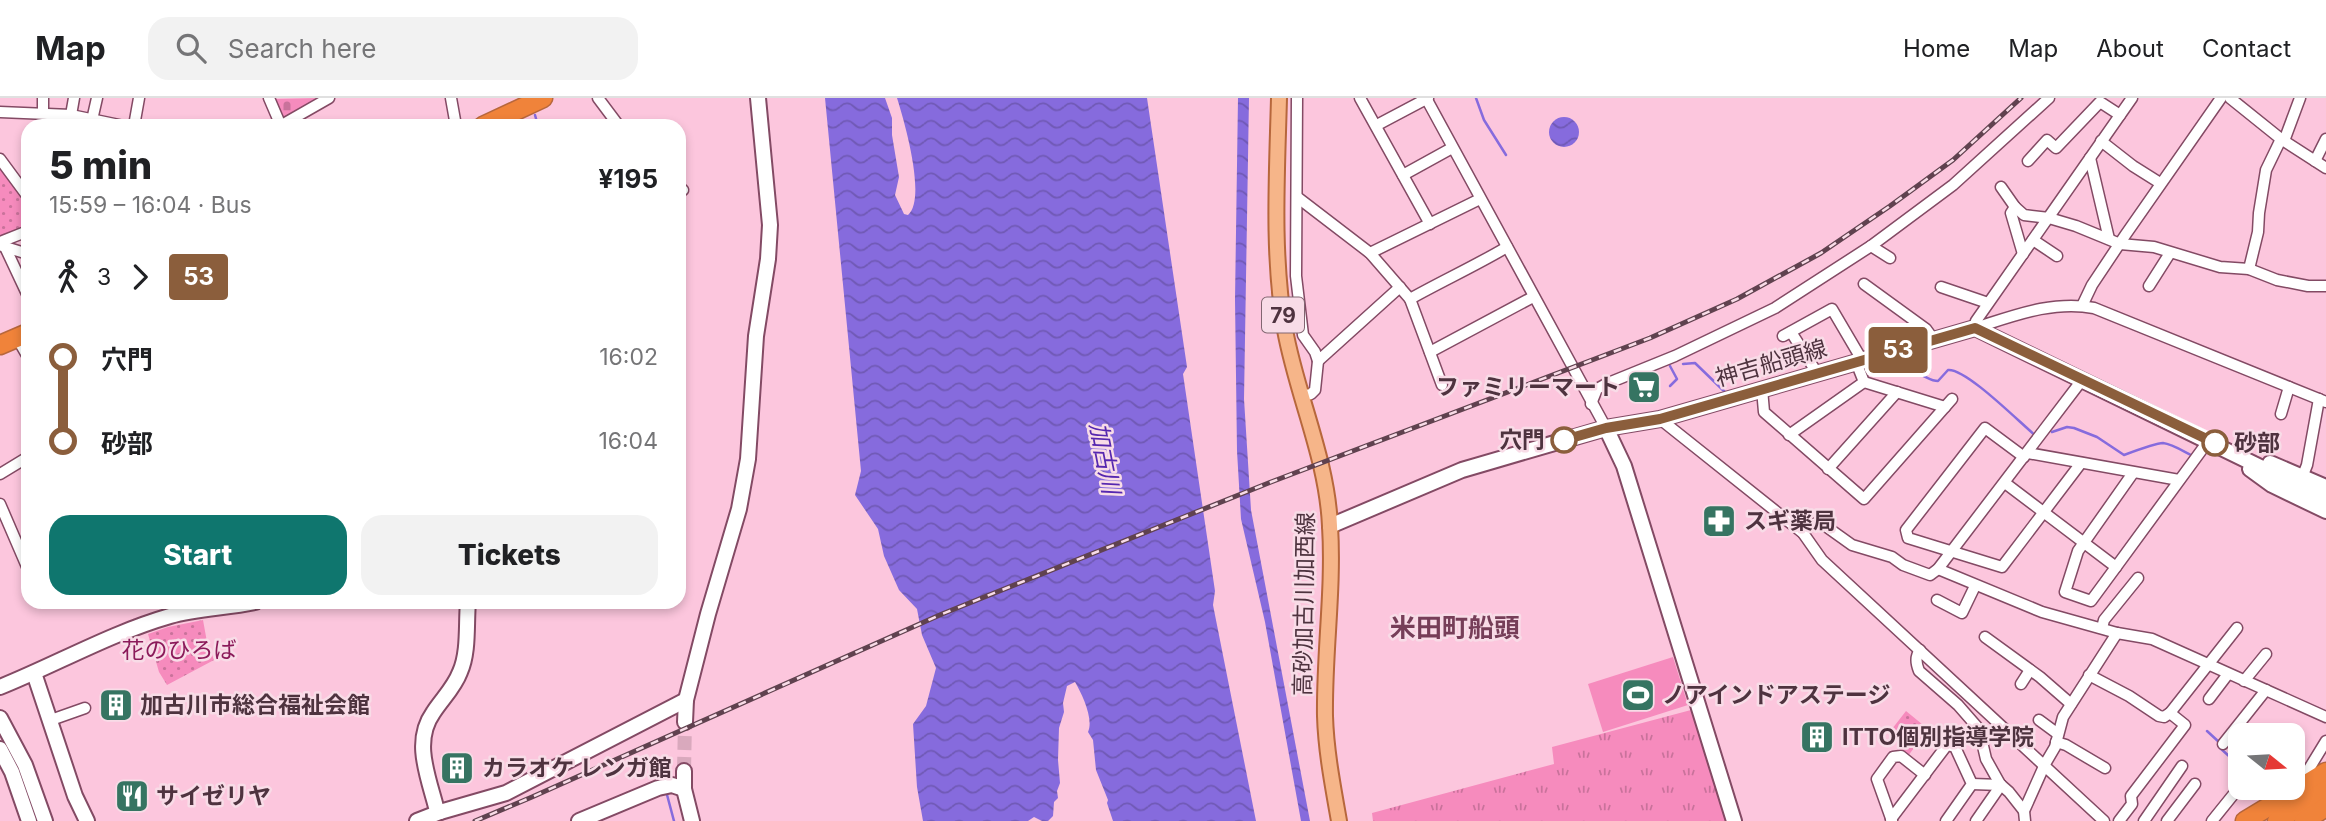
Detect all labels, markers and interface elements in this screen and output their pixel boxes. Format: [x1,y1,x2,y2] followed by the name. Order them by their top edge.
[148,17,638,80] search box
[35,28,106,68] text: Map
[172,29,210,67] icon: search
[228,33,376,64] text: Search here
[1903,34,1970,63] text: Home
[2008,34,2058,63] text: Map
[2096,34,2164,63] text: About
[2202,34,2291,63] text: Contact
[49,142,152,188] text: 5 min
[598,163,658,194] text: ¥195
[49,191,252,219] text: 15:59 – 16:04 · Bus
[49,258,87,296] icon: walk
[121,258,159,296] icon: forward
[183,262,214,291] text: 53
[97,263,111,291] text: 3
[1262,298,1304,332] road number: 79
[1867,327,1930,373] line badge: 53
[1712,334,1830,392] street label: 神吉船頭線
[1883,335,1913,364] text: 53
[599,343,658,371] text: 16:02
[101,344,153,375] text: 穴門
[1625,368,1663,406] supermarket icon: ファミリーマート
[1436,373,1620,401] place label: ファミリーマート
[1084,420,1127,499] water label: 加古川
[1499,426,1545,454] place label: 穴門
[598,427,658,455] text: 16:04
[1551,427,1577,453] marker: 穴門
[101,428,153,459] text: 砂部
[2234,429,2280,457] place label: 砂部
[2202,430,2228,456] marker: 砂部
[1700,502,1738,540] pharmacy icon: スギ薬局
[1744,507,1836,535] place label: スギ薬局
[1288,512,1320,696] street label: 高砂加古川加西線
[49,515,347,595] button: Start
[361,515,658,595] button: Tickets
[1390,612,1520,643] district label: 米田町船頭
[122,636,237,664] park label: 花のひろば
[1619,676,1657,714] sports icon: ノアインドアステージ
[1662,681,1890,709] place label: ノアインドアステージ
[97,686,135,724] building icon: 加古川市総合福祉会館
[140,691,370,719] place label: 加古川市総合福祉会館
[1798,718,1836,756] building icon: ITTO個別指導学院
[1842,723,2034,751] place label: ITTO個別指導学院
[2228,723,2305,800] north arrow
[2228,723,2305,800] map controls
[438,749,476,787] building icon: カラオケ レンガ館
[482,754,671,782] place label: カラオケ レンガ館
[113,777,151,815] restaurant icon: サイゼリヤ
[156,782,271,810] place label: サイゼリヤ

